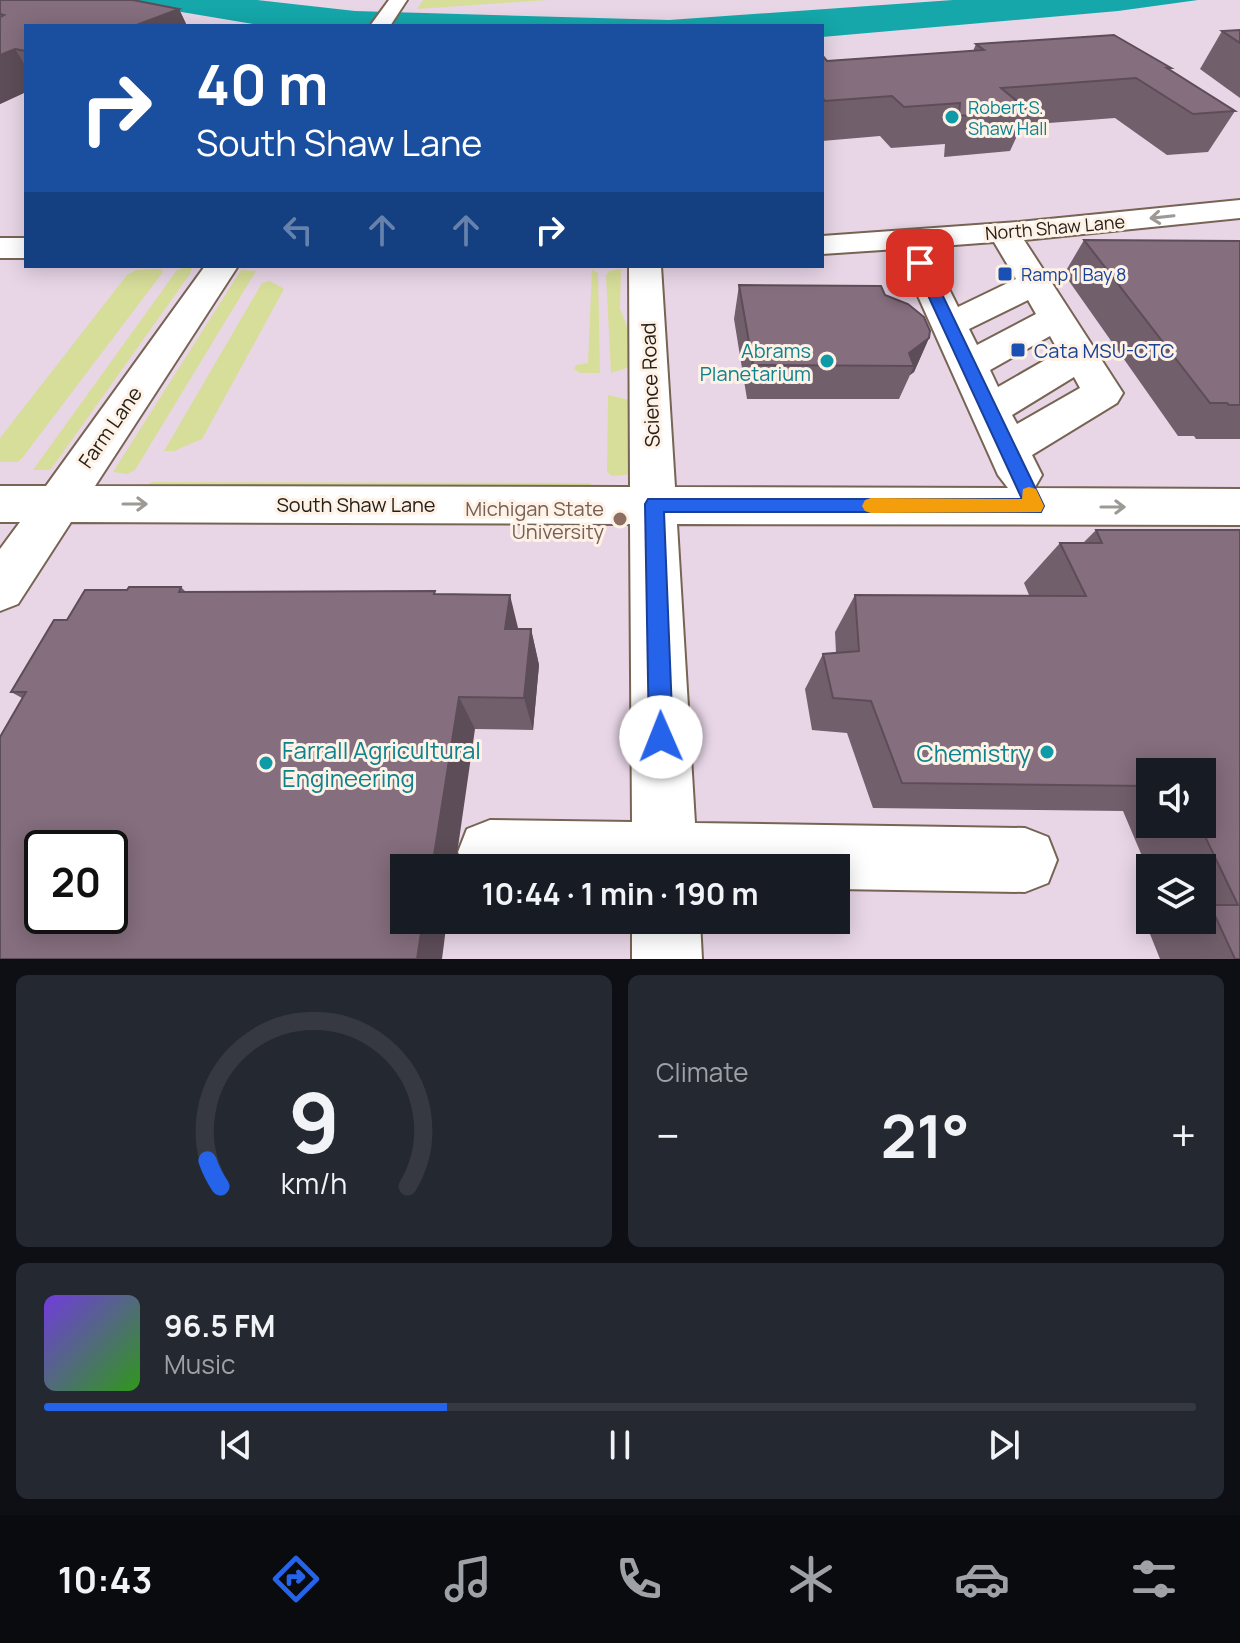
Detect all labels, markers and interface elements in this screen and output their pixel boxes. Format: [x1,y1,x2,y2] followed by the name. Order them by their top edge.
[196,45,328,122] text: 40 m
[64,56,168,160] icon: right
[968,95,1048,140] place label: Robert S. Shaw Hall
[943,108,961,126] marker: Robert S. Shaw Hall
[196,118,482,167] text: South Shaw Lane
[276,208,320,252] icon: left
[360,208,404,252] icon: ahead
[444,208,488,252] icon: ahead
[528,208,572,252] icon: right
[984,209,1126,245] street label: North Shaw Lane
[1149,210,1176,225] one-way arrow
[886,229,954,297] pin
[898,241,942,285] icon: arrive
[1021,262,1127,286] place label: Ramp 1 Bay 8
[996,265,1014,283] marker: Ramp 1 Bay 8
[634,322,666,448] street label: Science Road
[700,337,811,387] place label: Abrams Planetarium
[1034,337,1175,364] place label: Cata MSU-CTC
[1009,341,1027,359] marker: Cata MSU-CTC
[818,352,836,370] marker: Abrams Planetarium
[72,381,148,473] street label: Farm Lane
[276,491,436,518] street label: South Shaw Lane
[465,495,604,545] place label: Michigan State University
[121,496,148,512] one-way arrow
[1099,499,1126,515] one-way arrow
[611,510,629,528] marker: Michigan State University
[619,695,703,779] position arrow
[282,733,481,794] place label: Farrall Agricultural Engineering
[917,736,1031,769] place label: Chemistry
[1038,743,1056,761] marker: Chemistry
[257,754,275,772] marker: Farrall Agricultural Engineering
[1136,758,1216,934] map controls
[1136,758,1216,838] button: sound
[24,830,128,934] speed limit sign: 20
[1136,854,1216,934] button: layers
[481,873,759,914] text: 10:44 · 1 min · 190 m
[656,1054,748,1090] text: Climate
[288,1064,340,1178] text: 9
[881,1094,970,1176] text: 21°
[656,1105,680,1165] text: −
[1171,1105,1196,1165] text: +
[281,1164,347,1203] text: km/h
[164,1305,275,1346] text: 96.5 FM
[164,1346,235,1382] text: Music
[214,1423,258,1467] icon: previous
[598,1423,642,1467] icon: pause
[982,1423,1026,1467] icon: next
[268,1551,324,1607] icon: directions
[440,1551,496,1607] icon: music
[611,1551,667,1607] icon: phone
[783,1551,839,1607] icon: climate
[954,1551,1010,1607] icon: car
[1126,1551,1182,1607] icon: filters
[58,1555,152,1604] text: 10:43

